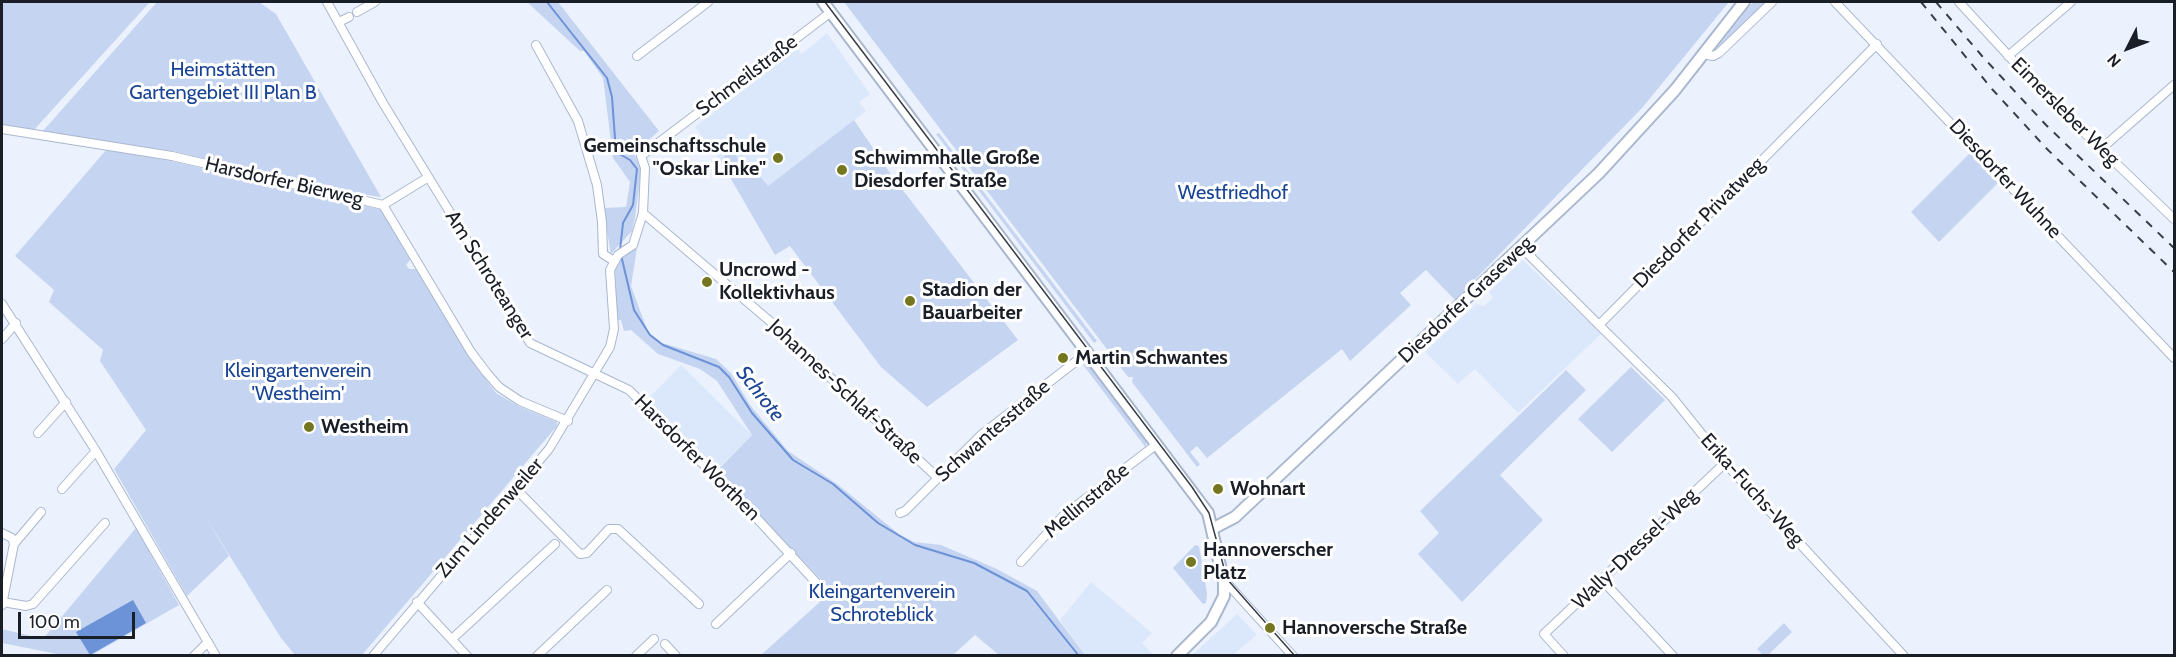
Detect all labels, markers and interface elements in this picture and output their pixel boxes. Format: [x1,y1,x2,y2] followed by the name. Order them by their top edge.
[2098,18,2158,78] north arrow
[692,30,802,122] street label: Schmeilstraße
[2103,50,2125,71] text: N
[2006,53,2124,171] street label: Eimersleber Weg
[129,58,317,105] park label: Heimstätten Gartengebiet III Plan B
[1944,114,2066,244] street label: Diesdorfer Wuhne
[583,134,766,181] place label: Gemeinschaftsschule "Oskar Linke"
[854,146,1040,193] place label: Schwimmhalle Große Diesdorfer Straße
[771,151,785,165] marker: Gemeinschaftsschule "Oskar Linke"
[203,152,365,212] street label: Harsdorfer Bierweg
[1629,153,1769,293] street label: Diesdorfer Privatweg
[835,163,849,177] marker: Schwimmhalle Große Diesdorfer Straße
[1178,181,1288,205] park label: Westfriedhof
[440,206,538,344] street label: Am Schroteanger
[1394,231,1538,369] street label: Diesdorfer Graseweg
[719,258,835,305] place label: Uncrowd - Kollektivhaus
[700,275,714,289] marker: Uncrowd - Kollektivhaus
[922,278,1022,325] place label: Stadion der Bauarbeiter
[903,294,917,308] marker: Stadion der Bauarbeiter
[763,315,927,469] street label: Johannes-Schlaf-Straße
[1075,346,1228,370] place label: Martin Schwantes
[1056,351,1070,365] marker: Martin Schwantes
[225,359,371,406] park label: Kleingartenverein 'Westheim'
[730,361,790,427] water label: Schrote
[931,375,1055,487] street label: Schwantesstraße
[629,390,765,526] street label: Harsdorfer Worthen
[321,415,409,439] place label: Westheim
[302,420,316,434] marker: Westheim
[1695,429,1809,551] street label: Erika-Fuchs-Weg
[432,453,548,583] street label: Zum Lindenweiler
[1040,459,1134,543] street label: Mellinstraße
[1230,477,1305,501] place label: Wohnart
[1211,482,1225,496] marker: Wohnart
[1568,483,1702,615] street label: Wally-Dressel-Weg
[1203,538,1333,585] place label: Hannoverscher Platz
[1184,555,1198,569] marker: Hannoverscher Platz
[809,580,955,627] park label: Kleingartenverein Schroteblick
[21,600,138,638] scale bar
[29,611,80,633] text: 100 m
[1282,616,1467,640] place label: Hannoversche Straße
[1263,621,1277,635] marker: Hannoversche Straße

